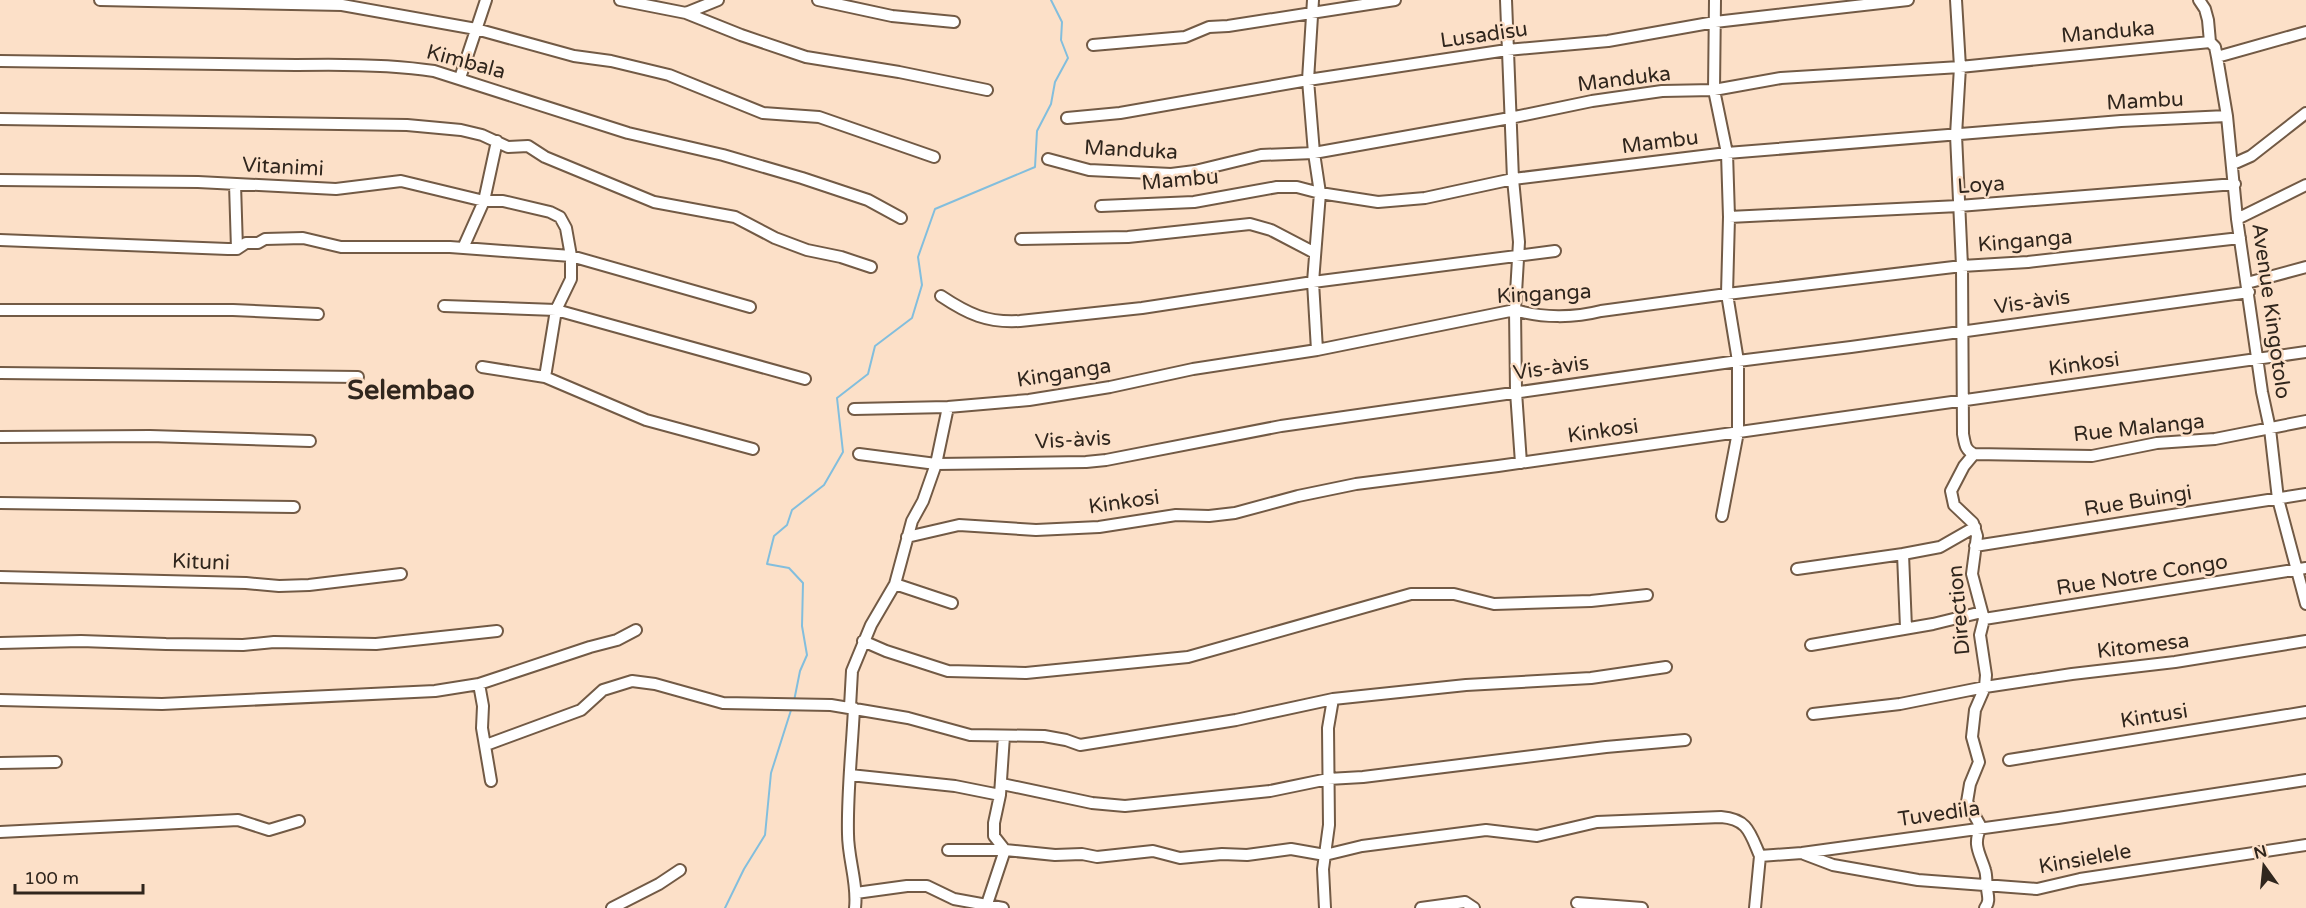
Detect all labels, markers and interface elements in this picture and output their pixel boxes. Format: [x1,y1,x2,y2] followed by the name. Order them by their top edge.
[2060,15,2156,49] street label: Manduka
[1439,16,1529,54] street label: Lusadisu
[424,39,508,85] street label: Kimbala
[1576,61,1672,97] street label: Manduka
[2106,86,2184,116] street label: Mambu
[1620,125,1700,159] street label: Mambu
[1083,135,1179,165] street label: Manduka
[241,152,325,182] street label: Vitanimi
[1140,164,1220,196] street label: Mambu
[1956,171,2006,199] street label: Loya
[2246,221,2296,401] street label: Avenue Kingotolo
[1977,224,2073,258] street label: Kinganga
[1496,279,1592,309] street label: Kinganga
[1992,284,2072,320] street label: Vis-àvis
[2047,347,2121,381] street label: Kinkosi
[1511,350,1591,386] street label: Vis-àvis
[1015,353,1113,393] street label: Kinganga
[347,374,475,407] district label: Selembao
[2072,409,2206,447] street label: Rue Malanga
[1566,414,1640,448] street label: Kinkosi
[1034,426,1112,454] street label: Vis-àvis
[2082,480,2194,522] street label: Rue Buingi
[1087,485,1161,519] street label: Kinkosi
[172,548,230,576] street label: Kituni
[2054,549,2230,601] street label: Rue Notre Congo
[1943,564,1975,656] street label: Direction
[2095,628,2191,664] street label: Kitomesa
[2118,698,2190,734] street label: Kintusi
[1896,796,1982,832] street label: Tuvedila
[2234,836,2294,896] north arrow
[2037,839,2133,879] street label: Kinsielele
[2252,841,2269,864] text: N
[15,857,142,895] scale bar
[24,867,79,889] text: 100 m

